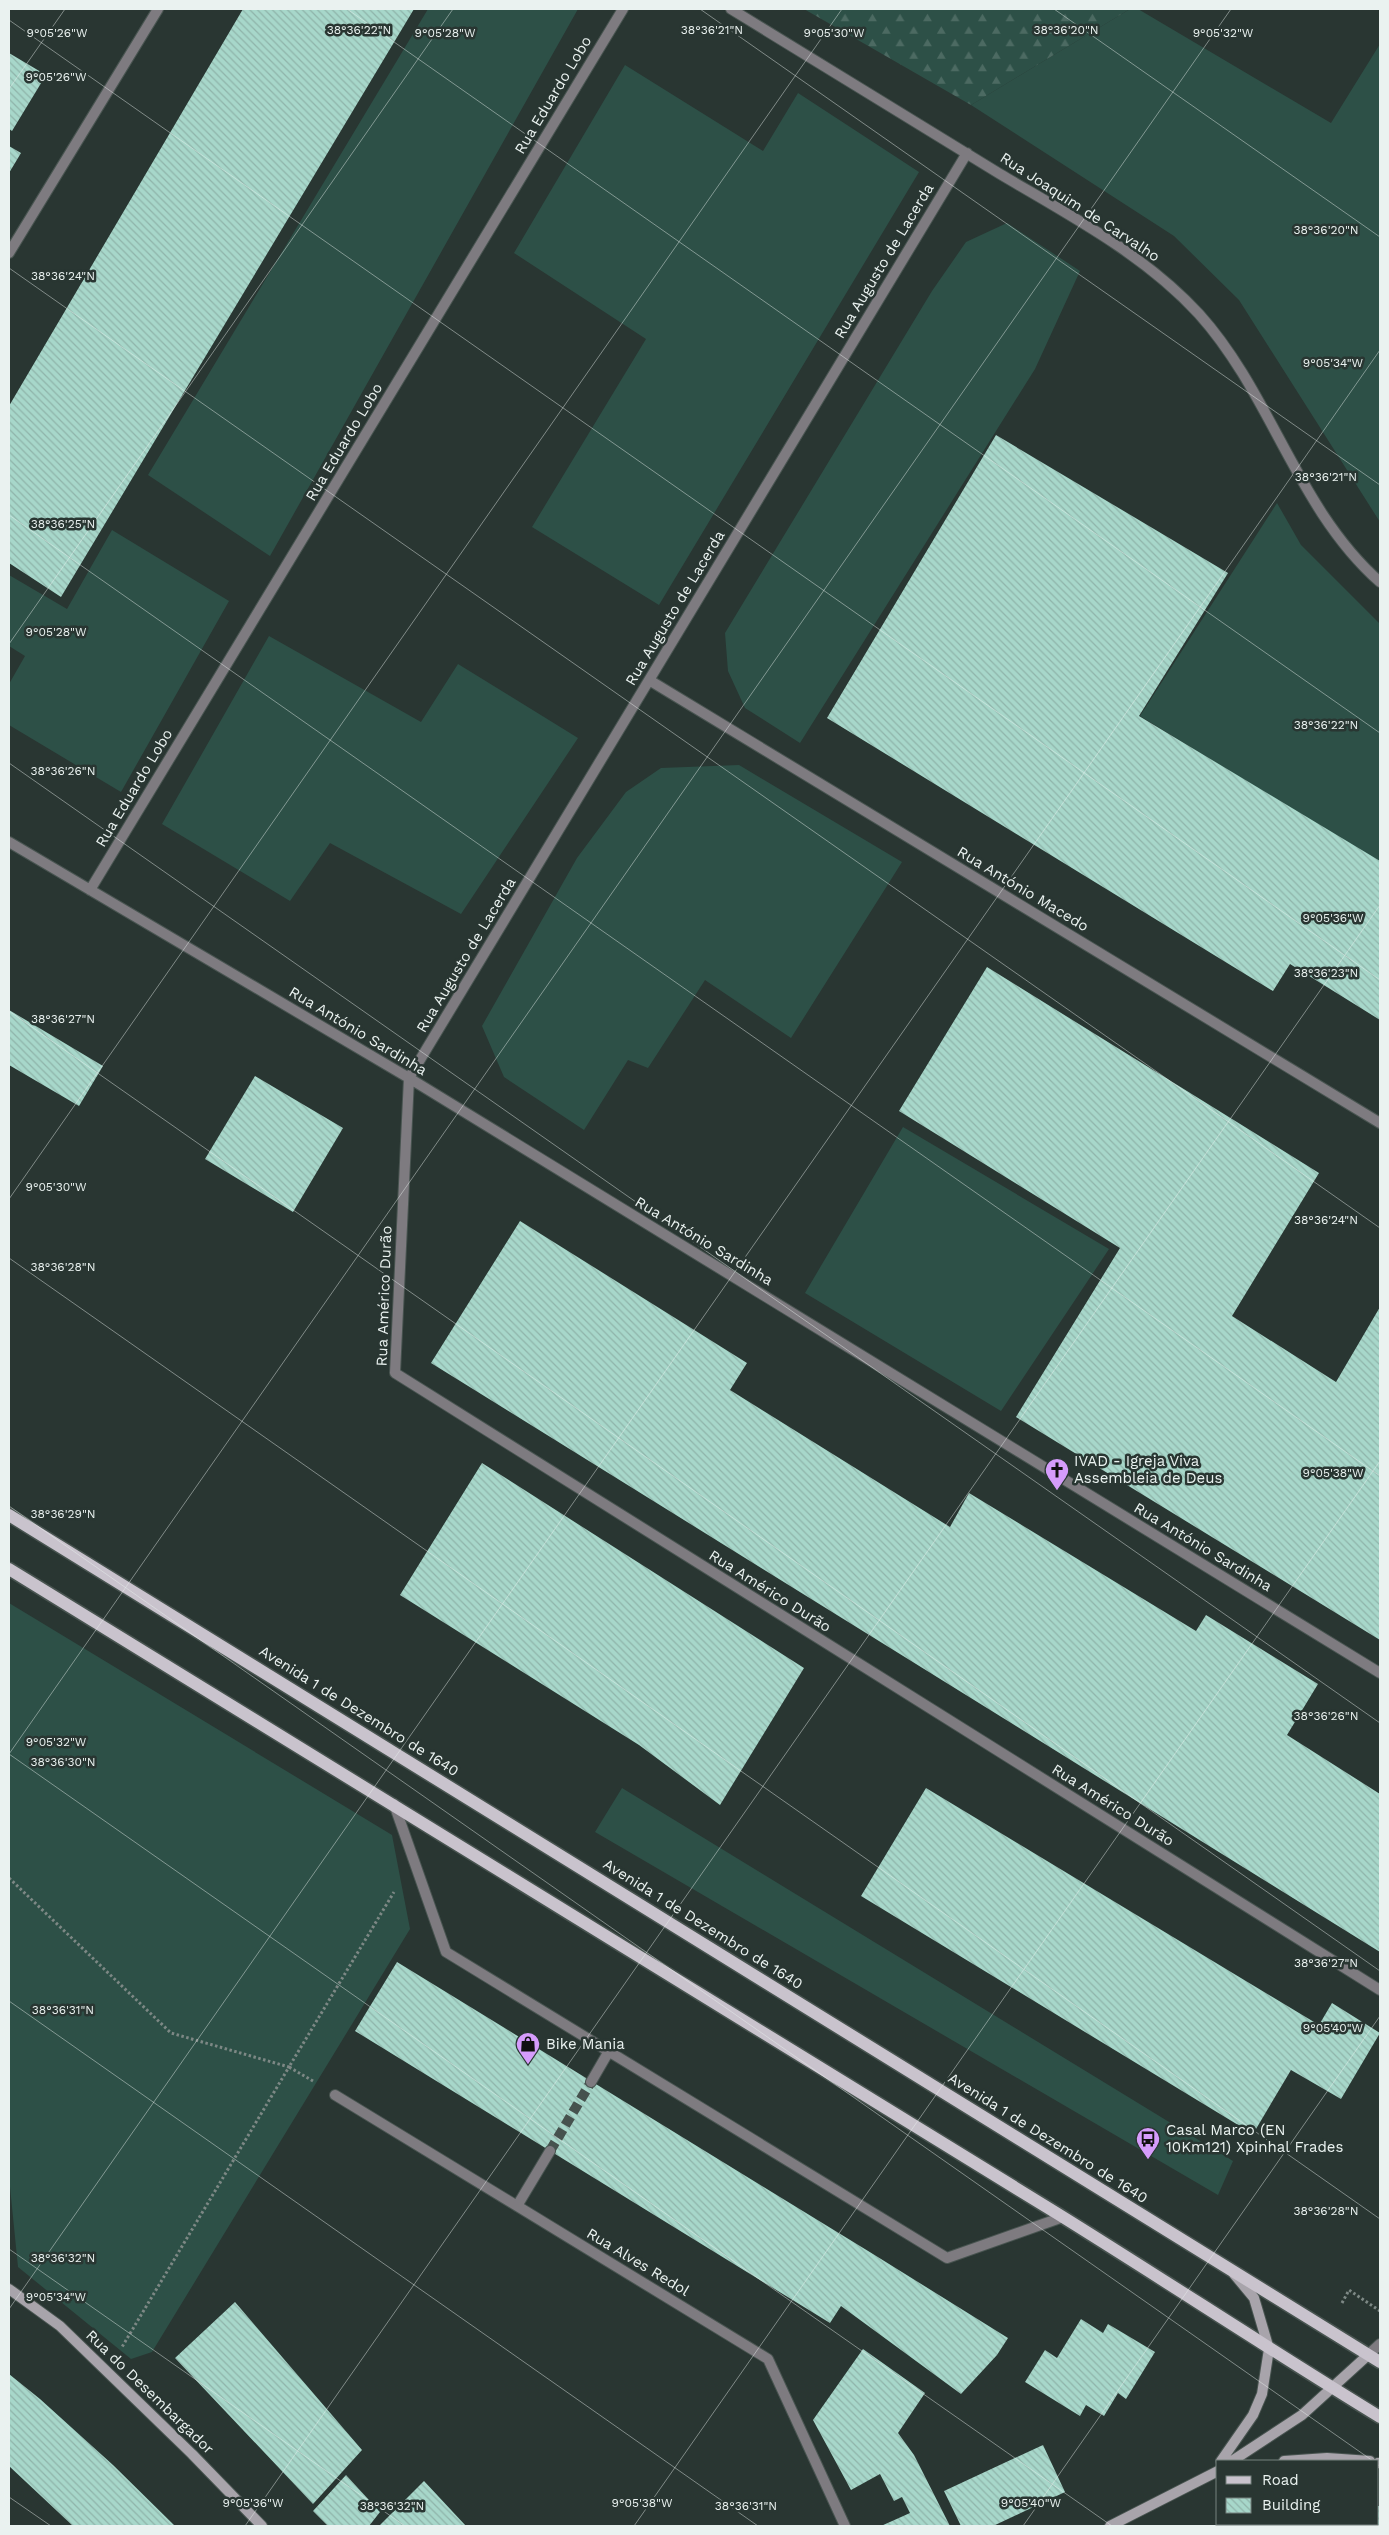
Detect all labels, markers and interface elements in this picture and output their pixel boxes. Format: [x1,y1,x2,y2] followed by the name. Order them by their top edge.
[327,23,391,37] text: 38°36'22"N
[681,23,743,37] text: 38°36'21"N
[1033,23,1099,37] text: 38°36'20"N
[27,26,88,40] text: 9°05'26"W
[415,26,476,40] text: 9°05'28"W
[803,26,865,40] text: 9°05'30"W
[1193,26,1254,40] text: 9°05'32"W
[511,33,595,157] street label: Rua Eduardo Lobo
[26,70,87,84] text: 9°05'26"W
[997,149,1163,265] street label: Rua Joaquim de Carvalho
[831,180,938,342] street label: Rua Augusto de Lacerda
[1293,223,1359,237] text: 38°36'20"N
[31,269,95,283] text: 38°36'24"N
[1303,356,1364,370] text: 9°05'34"W
[302,380,386,504] street label: Rua Eduardo Lobo
[1295,470,1357,484] text: 38°36'21"N
[31,517,95,531] text: 38°36'25"N
[622,527,729,689] street label: Rua Augusto de Lacerda
[26,625,87,639] text: 9°05'28"W
[1294,718,1358,732] text: 38°36'22"N
[92,726,176,850] street label: Rua Eduardo Lobo
[31,764,95,778] text: 38°36'26"N
[954,843,1092,935] street label: Rua António Macedo
[413,874,520,1036] street label: Rua Augusto de Lacerda
[1303,911,1364,925] text: 9°05'36"W
[1294,966,1358,980] text: 38°36'23"N
[286,983,431,1080] street label: Rua António Sardinha
[31,1012,95,1026] text: 38°36'27"N
[25,1180,87,1194] text: 9°05'30"W
[632,1193,777,1290] street label: Rua António Sardinha
[1294,1213,1358,1227] text: 38°36'24"N
[373,1225,395,1367] street label: Rua Américo Durão
[30,1260,96,1274] text: 38°36'28"N
[1074,1452,1222,1487] place label: IVAD - Igreja Viva Assembleia de Deus
[1044,1457,1070,1491] church icon: IVAD - Igreja Viva Assembleia de Deus
[1303,1466,1364,1480] text: 9°05'38"W
[1131,1499,1276,1596] street label: Rua António Sardinha
[30,1507,96,1521] text: 38°36'29"N
[706,1546,834,1636] street label: Rua Américo Durão
[256,1642,462,1780] street label: Avenida 1 de Dezembro de 1640
[1294,1709,1358,1723] text: 38°36'26"N
[26,1735,87,1749] text: 9°05'32"W
[30,1755,96,1769] text: 38°36'30"N
[1049,1760,1177,1850] street label: Rua Américo Durão
[600,1855,806,1993] street label: Avenida 1 de Dezembro de 1640
[1294,1956,1358,1970] text: 38°36'27"N
[32,2003,94,2017] text: 38°36'31"N
[1303,2021,1364,2035] text: 9°05'40"W
[515,2031,541,2065] shop icon: Bike Mania
[546,2035,625,2053] place label: Bike Mania
[945,2069,1151,2207] street label: Avenida 1 de Dezembro de 1640
[1166,2121,1344,2156] place label: Casal Marco (EN 10Km121) Xpinhal Frades
[1135,2126,1161,2160] bus stop icon: Casal Marco (EN 10Km121) Xpinhal Frades
[1293,2204,1359,2218] text: 38°36'28"N
[583,2224,693,2300] street label: Rua Alves Redol
[31,2251,95,2265] text: 38°36'32"N
[26,2290,87,2304] text: 9°05'34"W
[82,2326,218,2458] street label: Rua do Desembargador
[1216,2460,1379,2525] legend
[1262,2471,1299,2489] text: Road
[223,2496,284,2510] text: 9°05'36"W
[612,2496,673,2510] text: 9°05'38"W
[1001,2496,1062,2510] text: 9°05'40"W
[1262,2496,1320,2514] text: Building
[360,2499,424,2513] text: 38°36'32"N
[715,2499,777,2513] text: 38°36'31"N

